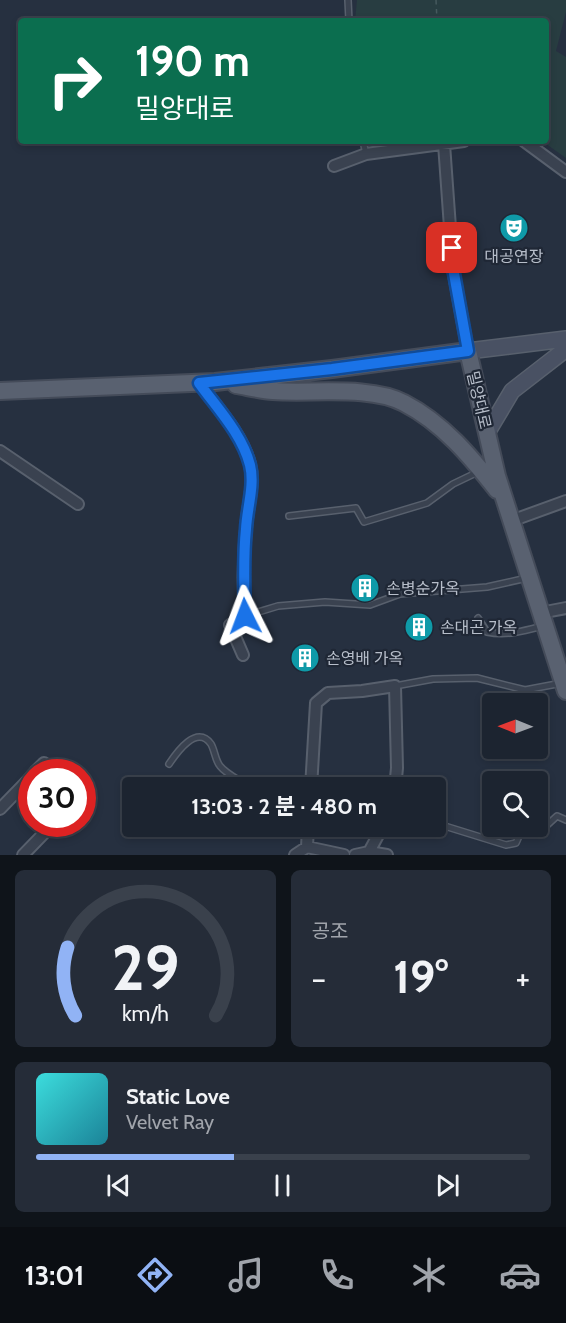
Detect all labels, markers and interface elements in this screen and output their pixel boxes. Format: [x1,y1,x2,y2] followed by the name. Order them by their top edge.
[135,35,250,87] text: 190 m
[36,42,114,120] icon: right
[135,92,234,125] text: 밀양대로
[498,212,530,244] theatre icon: 대공연장
[426,222,477,273] pin
[435,231,468,264] icon: arrive
[485,247,544,266] place label: 대공연장
[463,369,495,431] street label: 밀양대로
[349,572,381,604] building icon: 손병순가옥
[386,579,460,598] place label: 손병순가옥
[213,584,277,648] position arrow
[403,611,435,643] building icon: 손대곤 가옥
[440,618,517,637] place label: 손대곤 가옥
[289,642,321,674] building icon: 손영배 가옥
[326,649,403,668] place label: 손영배 가옥
[482,693,548,759] north arrow
[482,693,548,837] map controls
[18,759,96,837] speed limit sign: 30
[482,771,548,837] button: search
[191,793,377,820] text: 13:03 · 2 분 · 480 m
[312,919,348,943] text: 공조
[111,930,179,1006] text: 29
[393,950,448,1004] text: 19°
[312,958,326,998] text: −
[515,958,530,998] text: +
[122,1000,169,1026] text: km/h
[126,1083,230,1110] text: Static Love
[126,1110,214,1134] text: Velvet Ray
[102,1169,135,1202] icon: previous
[266,1169,299,1202] icon: pause
[431,1169,464,1202] icon: next
[134,1254,176,1296] icon: directions
[225,1254,267,1296] icon: music
[316,1254,358,1296] icon: phone
[408,1254,450,1296] icon: climate
[499,1254,541,1296] icon: car
[25,1259,84,1292] text: 13:01

